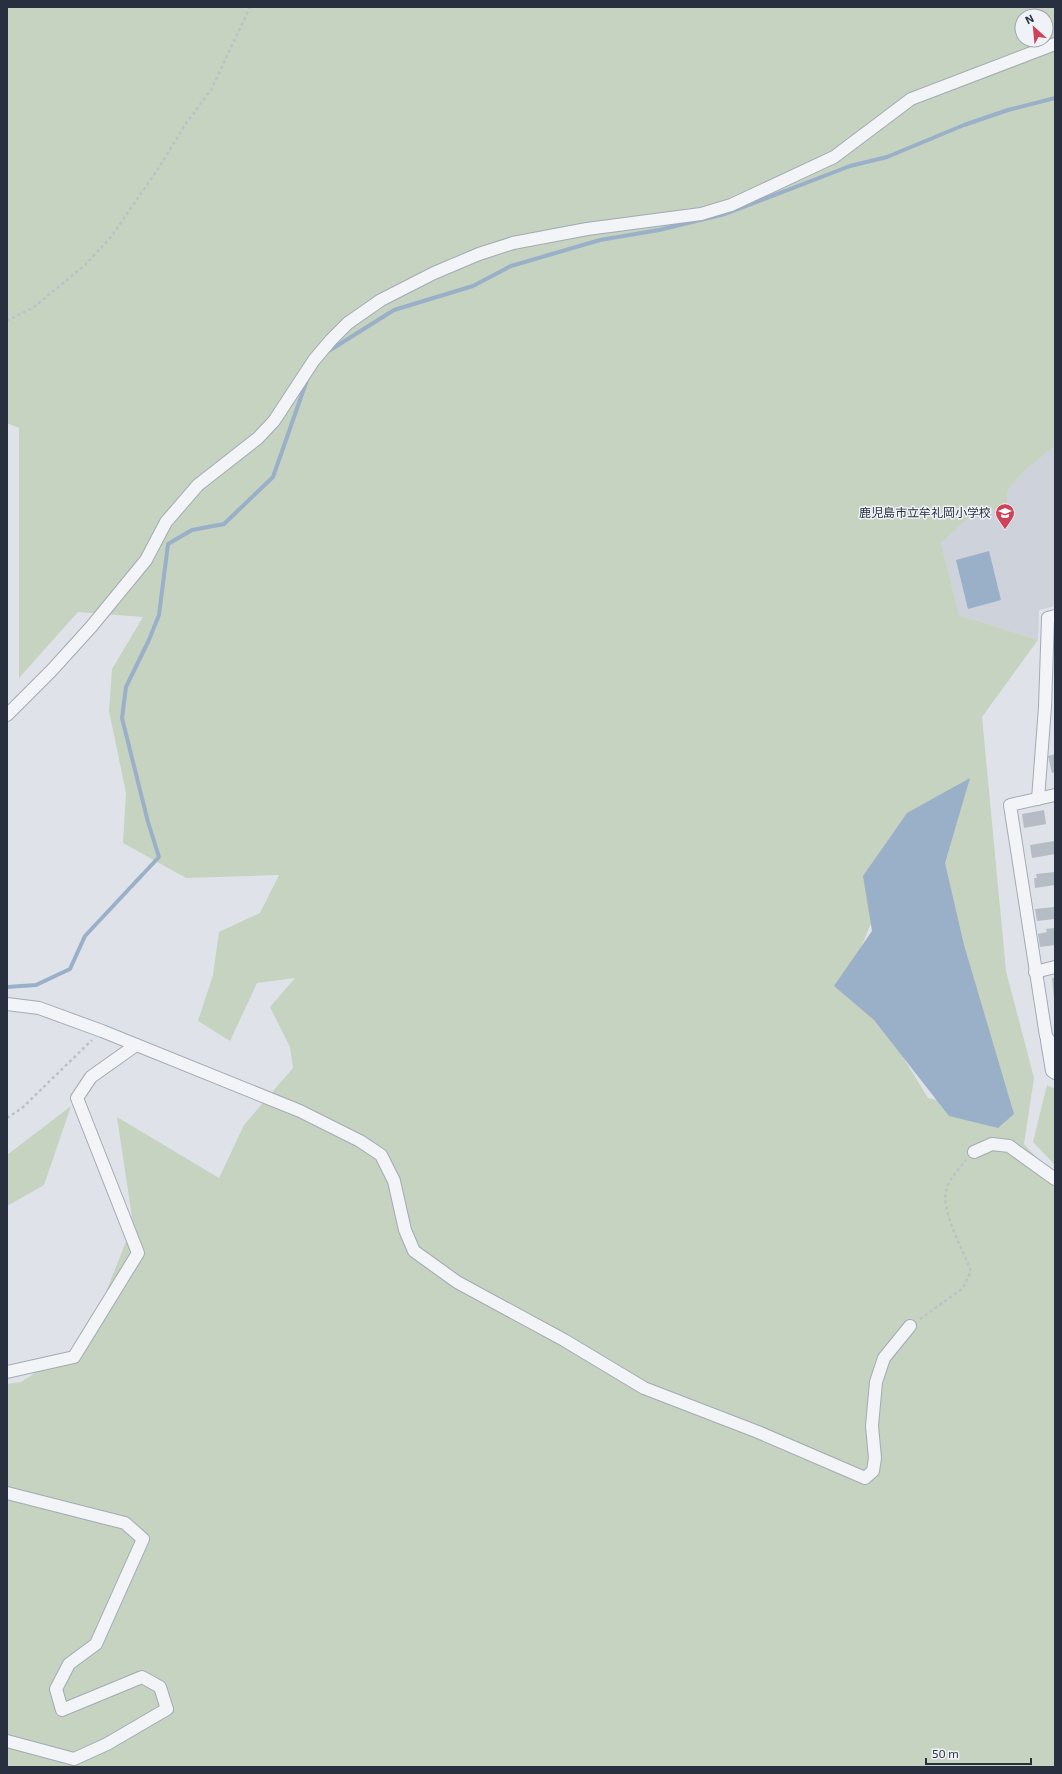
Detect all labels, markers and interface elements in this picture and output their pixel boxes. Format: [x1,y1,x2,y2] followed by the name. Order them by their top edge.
[1014,8,1054,48] north arrow
[1023,11,1036,26] text: N
[994,502,1016,530] school or university icon: 鹿児島市立牟礼岡小学校
[859,505,991,519] place label: 鹿児島市立牟礼岡小学校
[926,1740,1031,1766] scale bar
[932,1746,959,1760] text: 50 m

